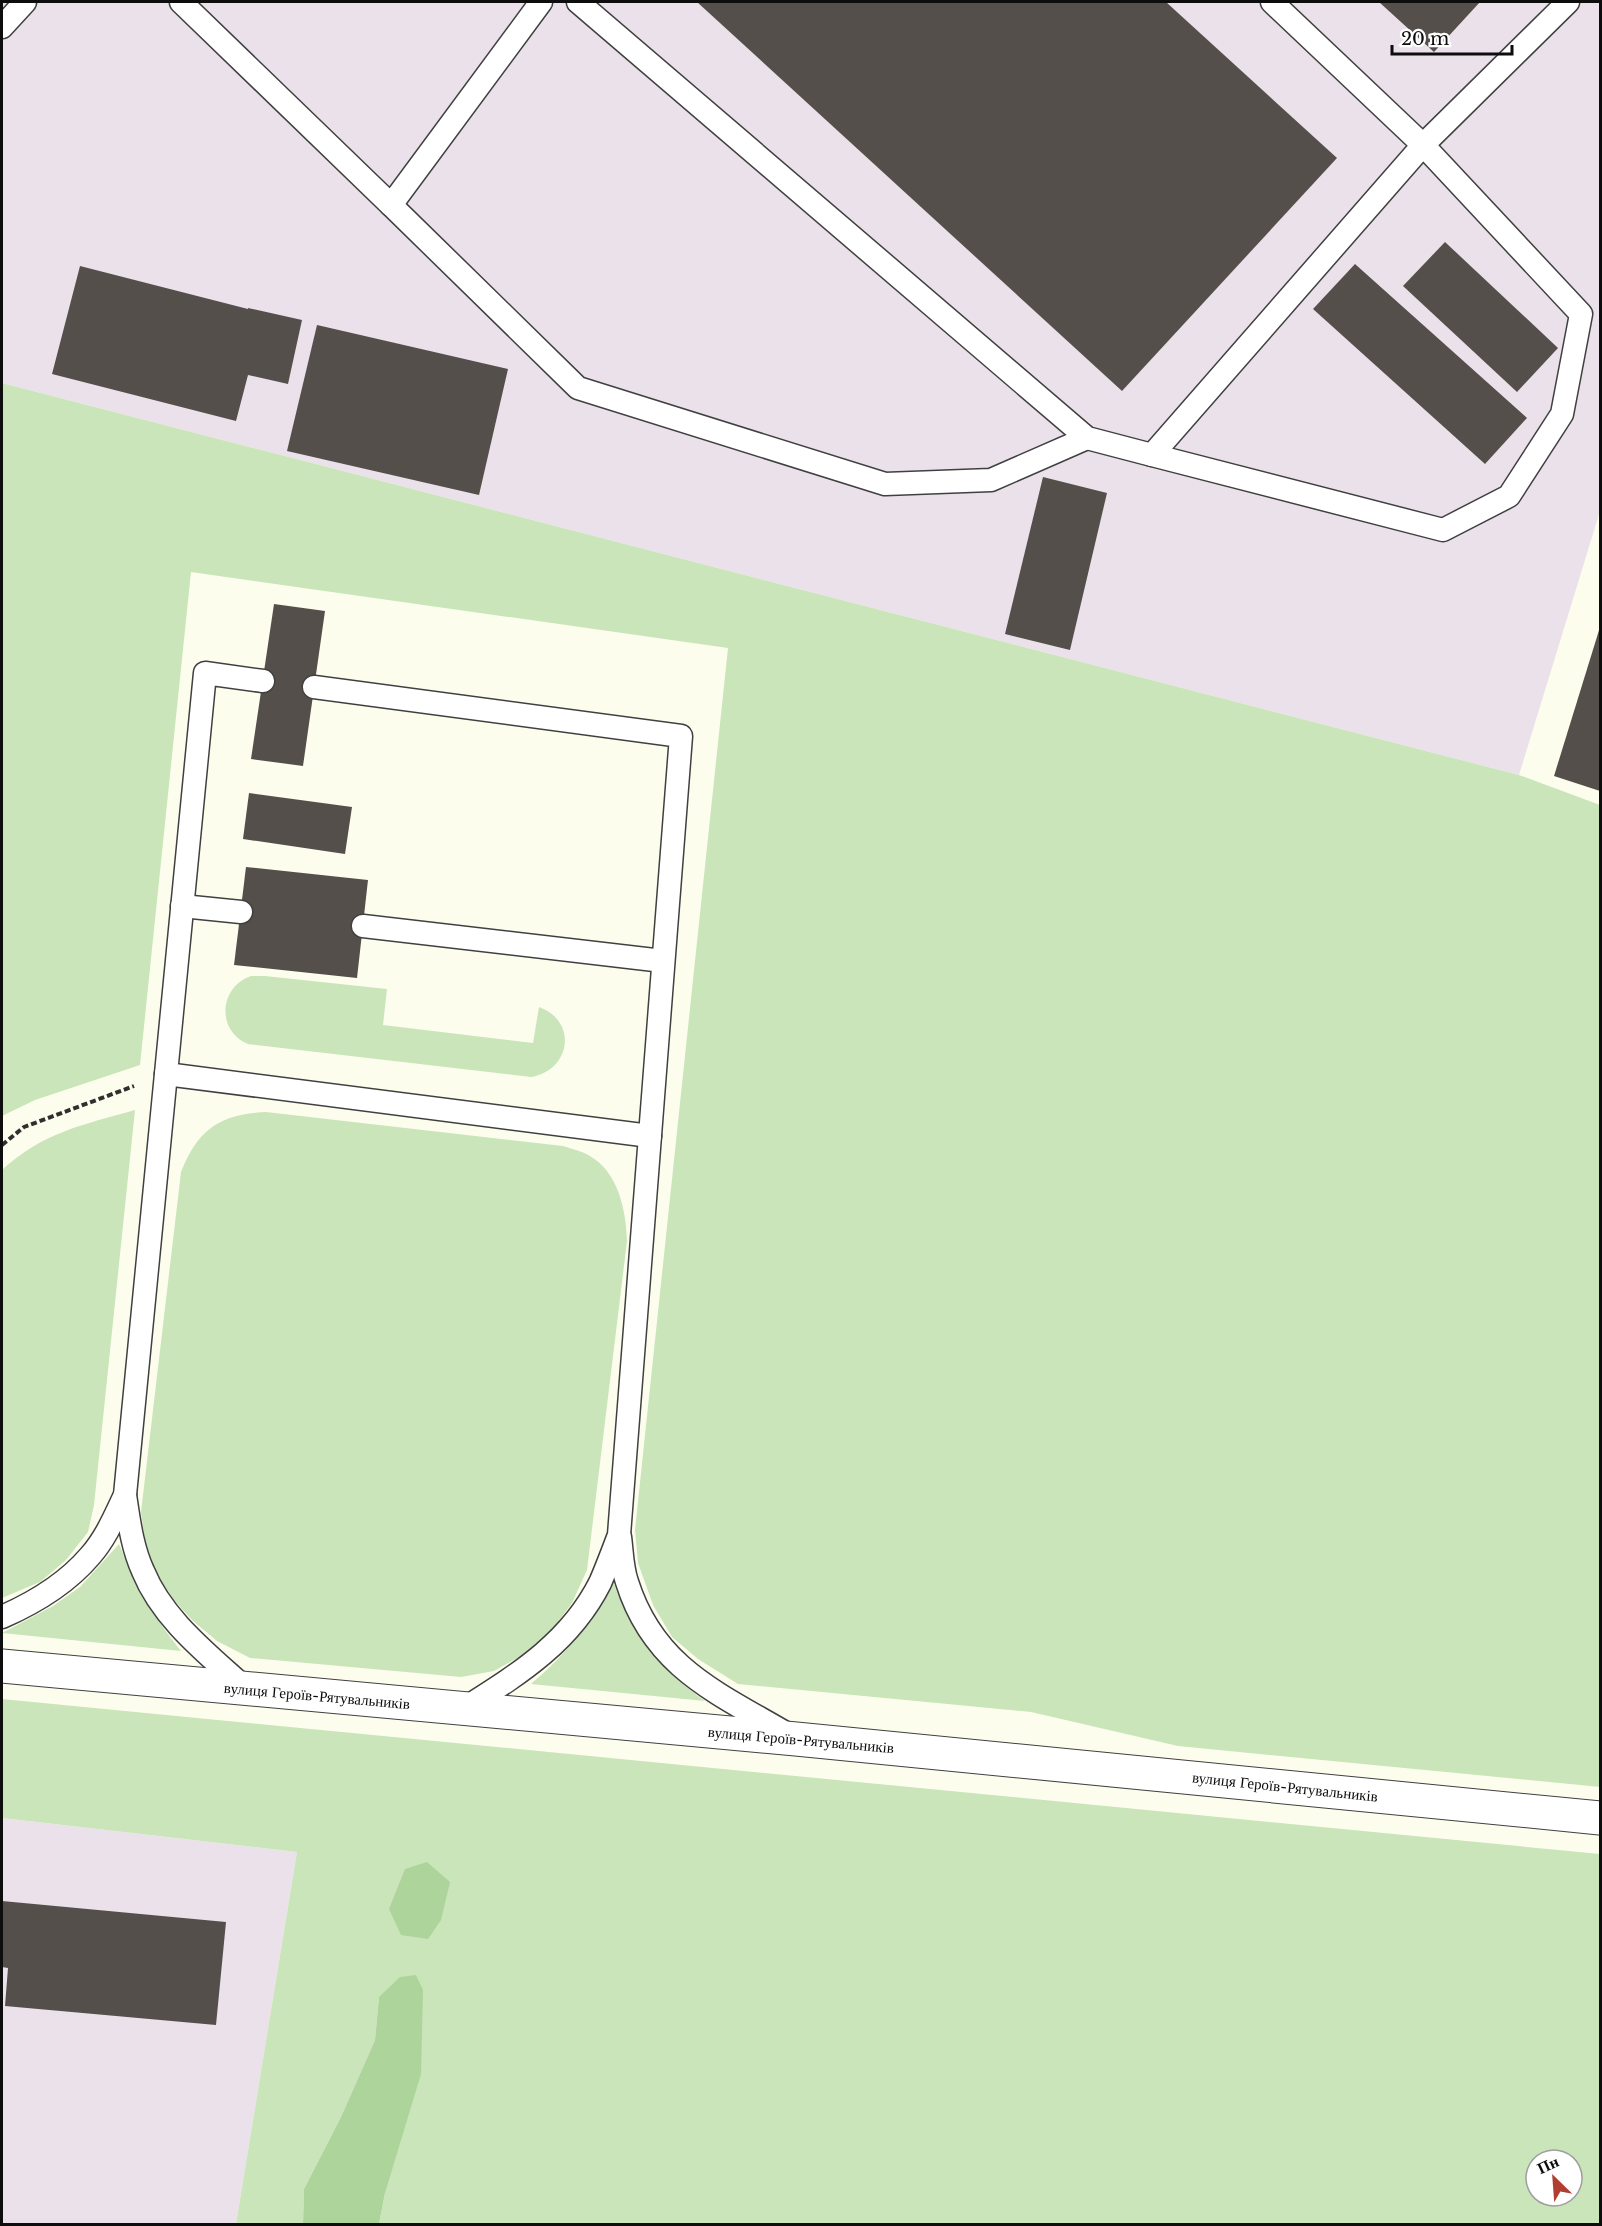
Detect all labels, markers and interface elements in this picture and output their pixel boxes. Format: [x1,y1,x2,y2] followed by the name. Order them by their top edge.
[1392,18,1512,56] scale bar
[1401,28,1449,50] text: 20 m
[223,1678,411,1713] street label: вулиця Героїв-Рятувальників
[707,1722,895,1757] street label: вулиця Героїв-Рятувальників
[1191,1767,1379,1806] street label: вулиця Героїв-Рятувальників
[1524,2148,1584,2208] north arrow
[1534,2151,1562,2178] text: Пн

